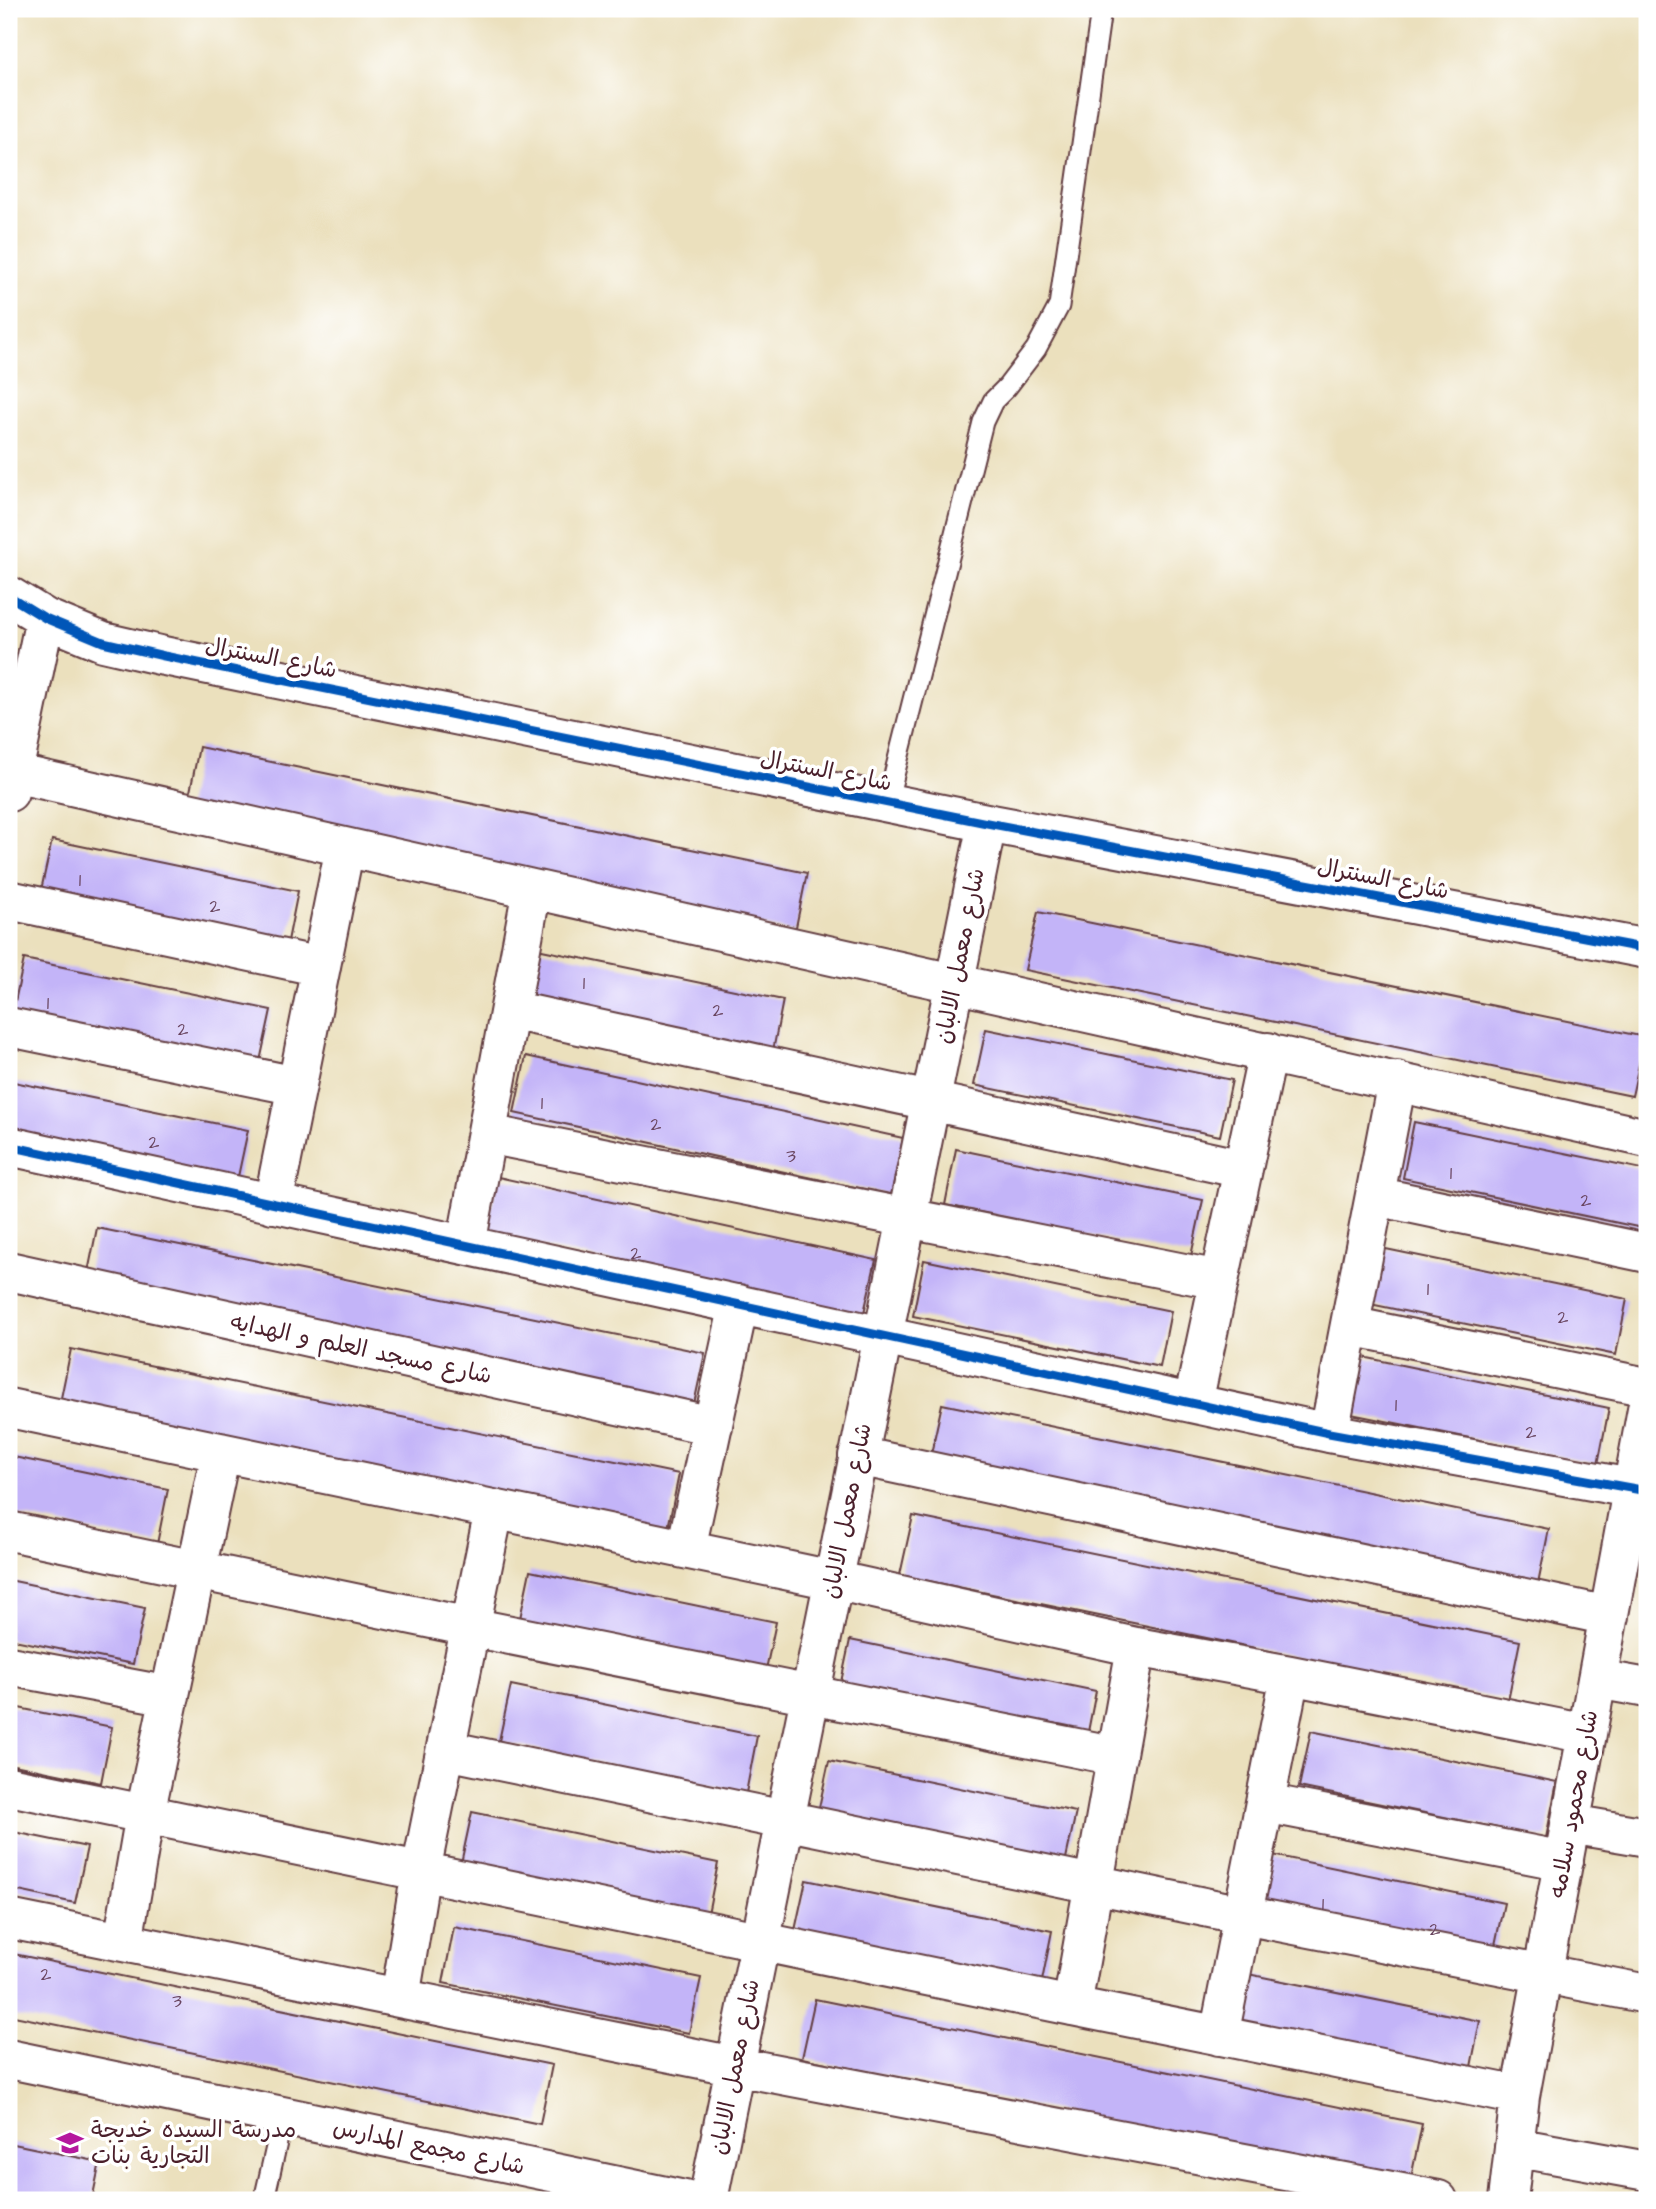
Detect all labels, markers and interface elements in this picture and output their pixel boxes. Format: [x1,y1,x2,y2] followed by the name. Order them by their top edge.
[202,630,340,686] street label: شارع السنترال
[757,743,895,799] street label: شارع السنترال
[1314,851,1452,907] street label: شارع السنترال
[927,865,993,1047] street label: شارع معمل الالبان
[79,867,82,894] house number: 1
[210,893,221,920] house number: 2
[583,970,586,997] house number: 1
[47,990,50,1017] house number: 1
[713,997,724,1024] house number: 2
[178,1016,189,1043] house number: 2
[541,1090,544,1117] house number: 1
[651,1111,662,1138] house number: 2
[149,1129,160,1156] house number: 2
[786,1143,796,1170] house number: 3
[1450,1160,1453,1187] house number: 1
[1581,1187,1592,1214] house number: 2
[631,1240,642,1267] house number: 2
[1427,1276,1430,1303] house number: 1
[1558,1304,1569,1331] house number: 2
[227,1306,495,1393] street label: شارع مسجد العلم و الهدايه
[1395,1392,1398,1419] house number: 1
[1526,1419,1537,1446] house number: 2
[814,1420,880,1602] street label: شارع معمل الالبان
[1542,1707,1606,1901] street label: شارع محمود سلامه
[1322,1891,1325,1918] house number: 1
[1430,1916,1441,1943] house number: 2
[41,1961,52,1988] house number: 2
[702,1976,768,2158] street label: شارع معمل الالبان
[172,1988,182,2015] house number: 3
[330,2111,528,2183] street label: شارع مجمع المدارس
[91,2114,296,2172] place label: مدرسة السيده خديجة التجارية بنات
[55,2128,85,2158] school or university icon: مدرسة السيده خديجة التجارية بنات

